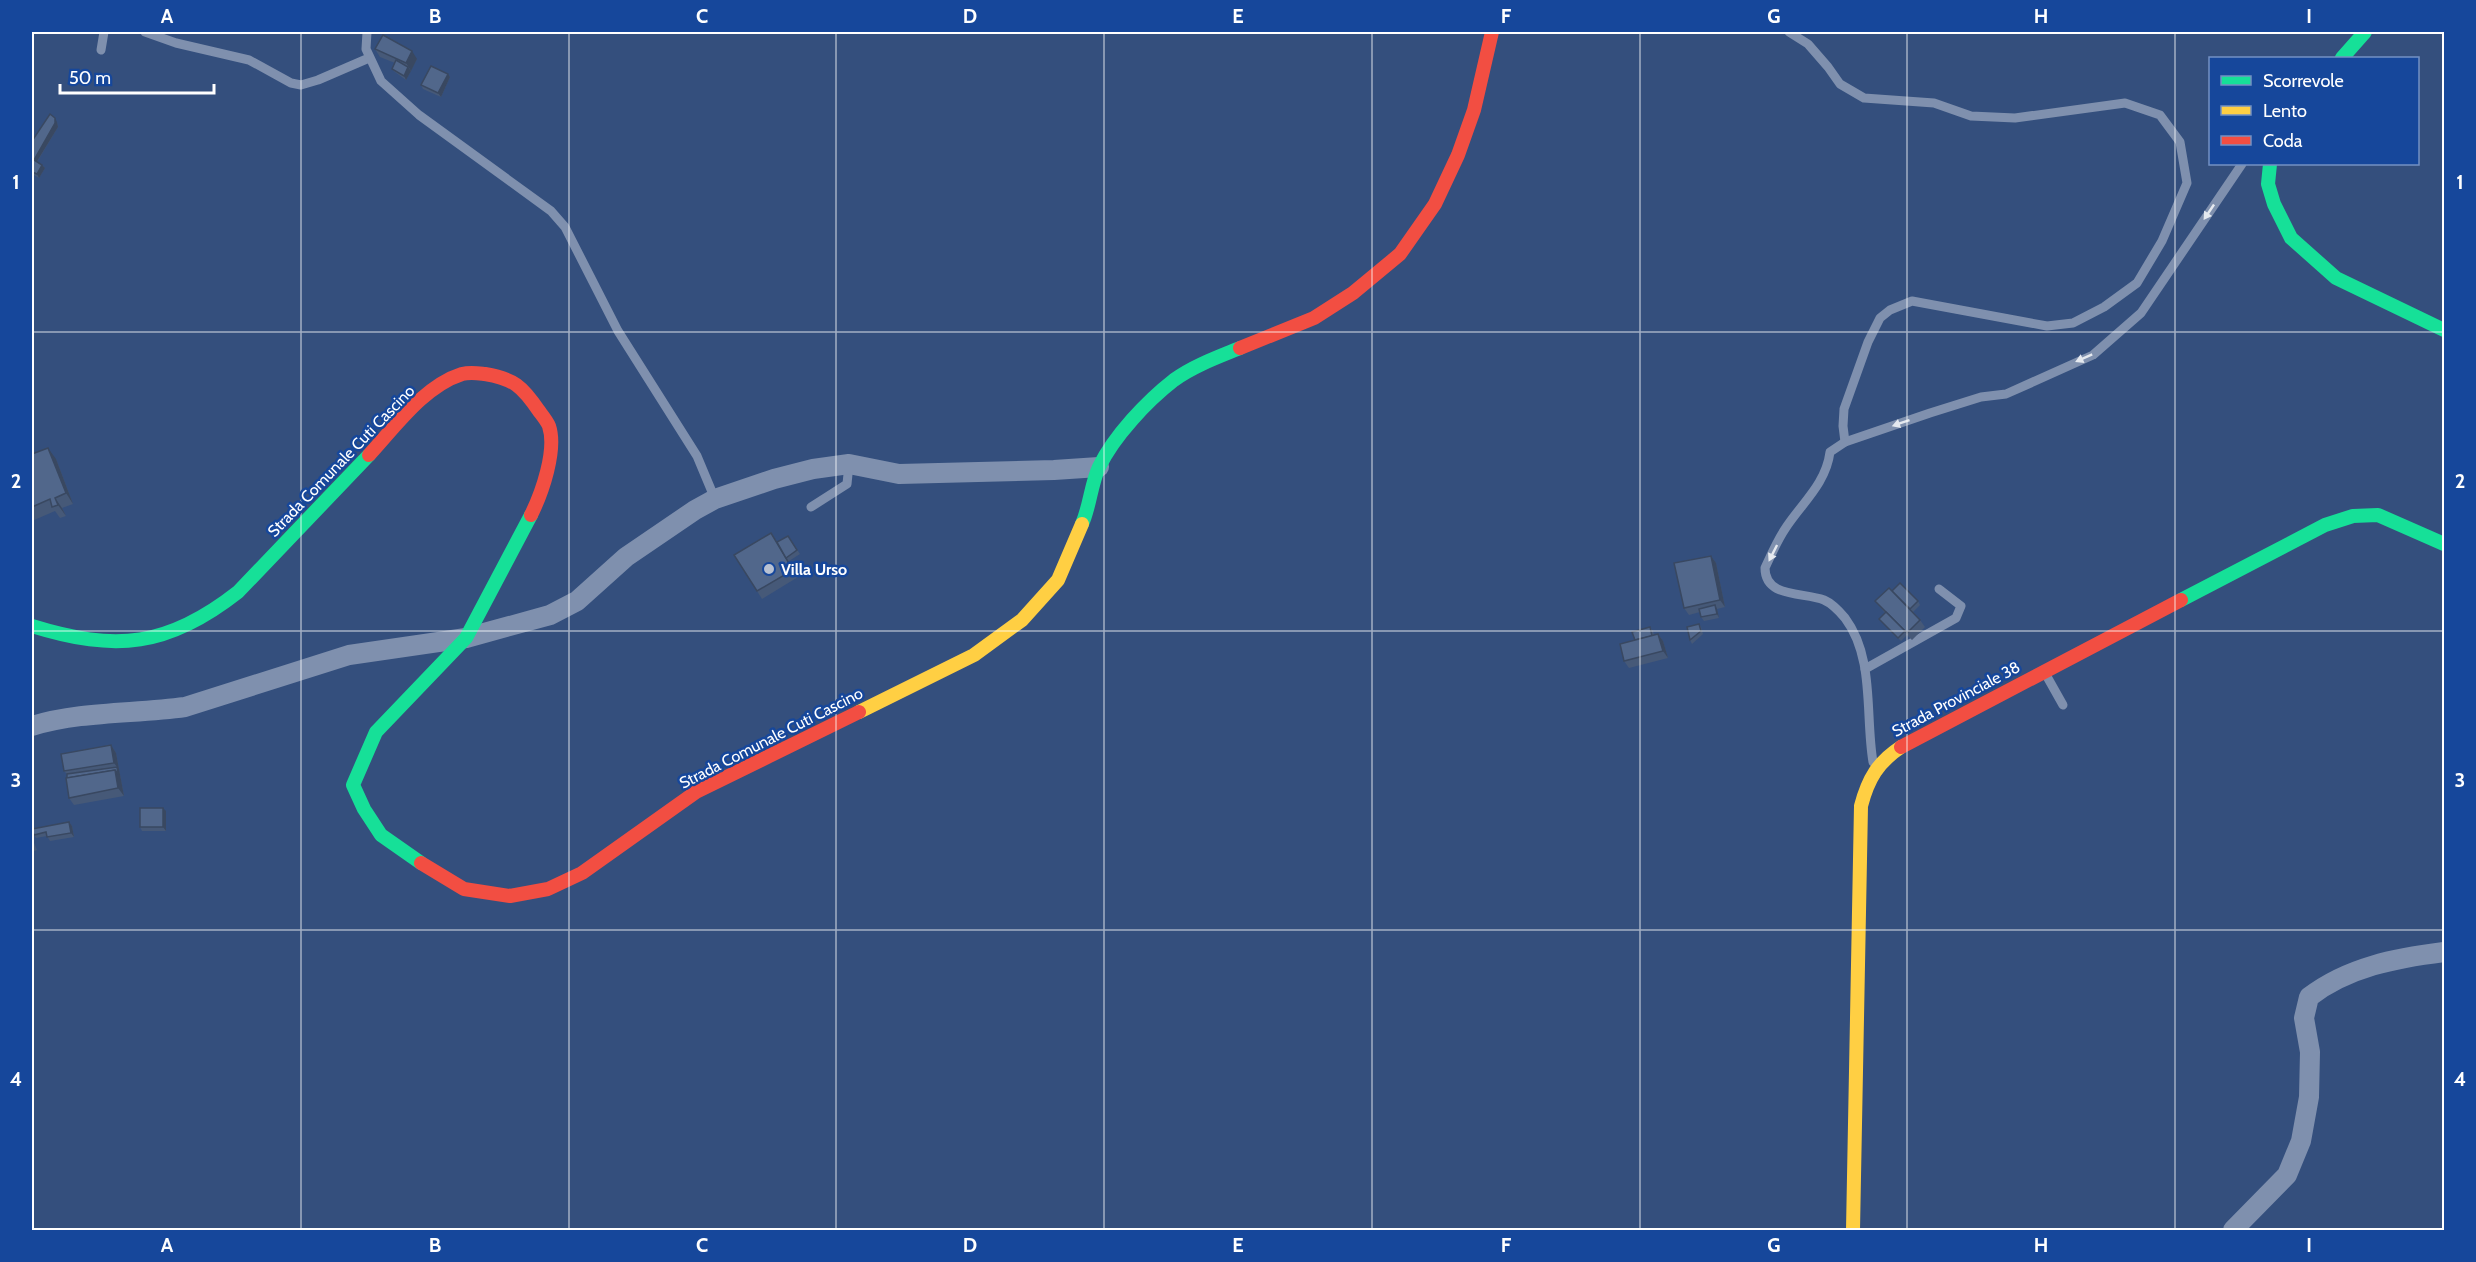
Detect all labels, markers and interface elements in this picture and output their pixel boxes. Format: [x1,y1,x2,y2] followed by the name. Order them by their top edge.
[161,4,174,28] text: A
[429,4,441,28] text: B
[696,4,708,28] text: C
[963,4,977,28] text: D
[1232,4,1244,28] text: E
[1501,4,1512,28] text: F
[1767,4,1781,28] text: G
[2034,4,2048,28] text: H
[2306,4,2312,28] text: I
[60,57,214,95] scale bar
[2209,57,2419,165] legend
[69,67,111,89] text: 50 m
[2263,70,2344,92] text: Scorrevole
[2263,100,2307,122] text: Lento
[2263,130,2303,152] text: Coda
[12,170,20,194] text: 1
[2456,170,2464,194] text: 1
[2204,204,2215,220] one-way arrow
[2076,354,2093,363] one-way arrow
[264,381,419,541] street label: Strada Comunale Cuti Cascino
[1892,418,1910,428] one-way arrow
[11,469,21,493] text: 2
[2455,469,2465,493] text: 2
[1768,544,1778,561] one-way arrow
[781,560,847,579] place label: Villa Urso
[762,562,776,576] marker: Villa Urso
[1889,657,2023,741] street label: Strada Provinciale 38
[676,683,866,793] street label: Strada Comunale Cuti Cascino
[11,768,21,792] text: 3
[2455,768,2465,792] text: 3
[10,1067,22,1091] text: 4
[2454,1067,2466,1091] text: 4
[161,1233,174,1257] text: A
[429,1233,441,1257] text: B
[696,1233,708,1257] text: C
[963,1233,977,1257] text: D
[1232,1233,1244,1257] text: E
[1501,1233,1512,1257] text: F
[1767,1233,1781,1257] text: G
[2034,1233,2048,1257] text: H
[2306,1233,2312,1257] text: I

